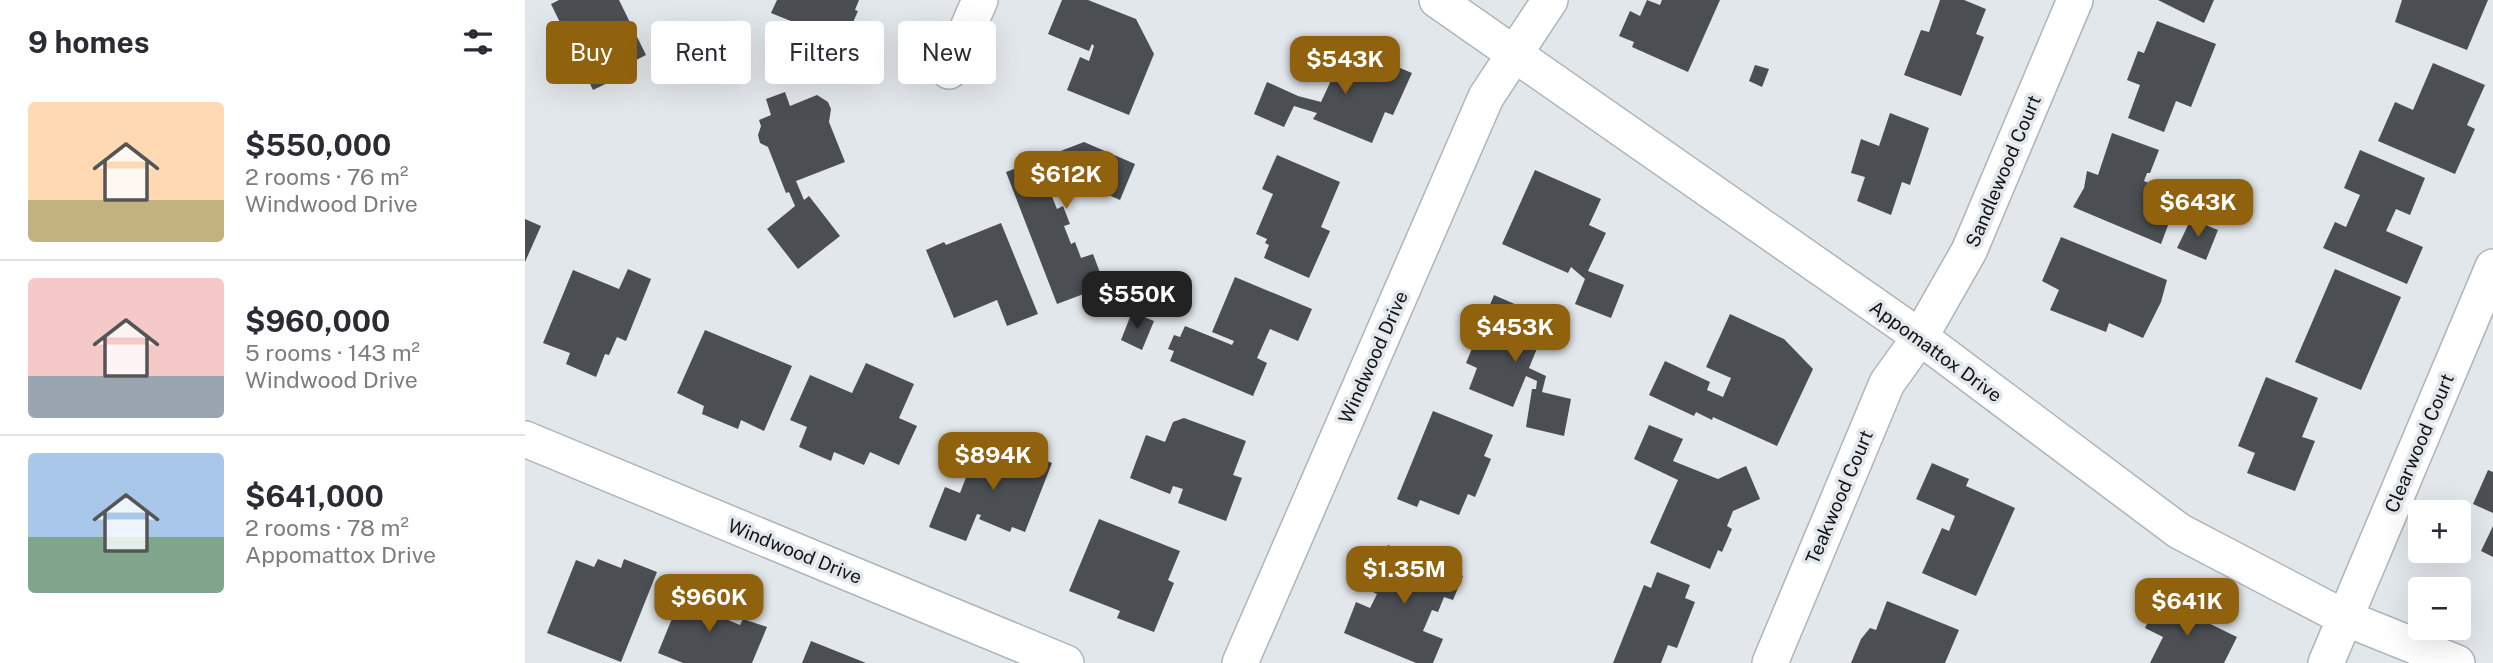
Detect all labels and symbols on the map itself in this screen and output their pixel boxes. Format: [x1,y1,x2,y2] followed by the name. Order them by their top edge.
[1296,36,1394,96] pin: $543K
[1961,92,2045,250] street label: Sandlewood Court
[1017,152,1115,211] pin: $612K
[2149,180,2247,239] pin: $643K
[1088,272,1186,331] pin: $550K
[1334,287,1412,427] street label: Windwood Drive
[1866,296,2006,406] street label: Appomattox Drive
[1466,304,1564,364] pin: $453K
[2380,370,2458,516] street label: Clearwood Court
[1801,427,1877,567] street label: Teakwood Court
[944,433,1042,492] pin: $894K
[725,514,865,588] street label: Windwood Drive
[1347,546,1461,606] pin: $1.35M
[660,574,758,634] pin: $960K
[2138,578,2236,638] pin: $641K

